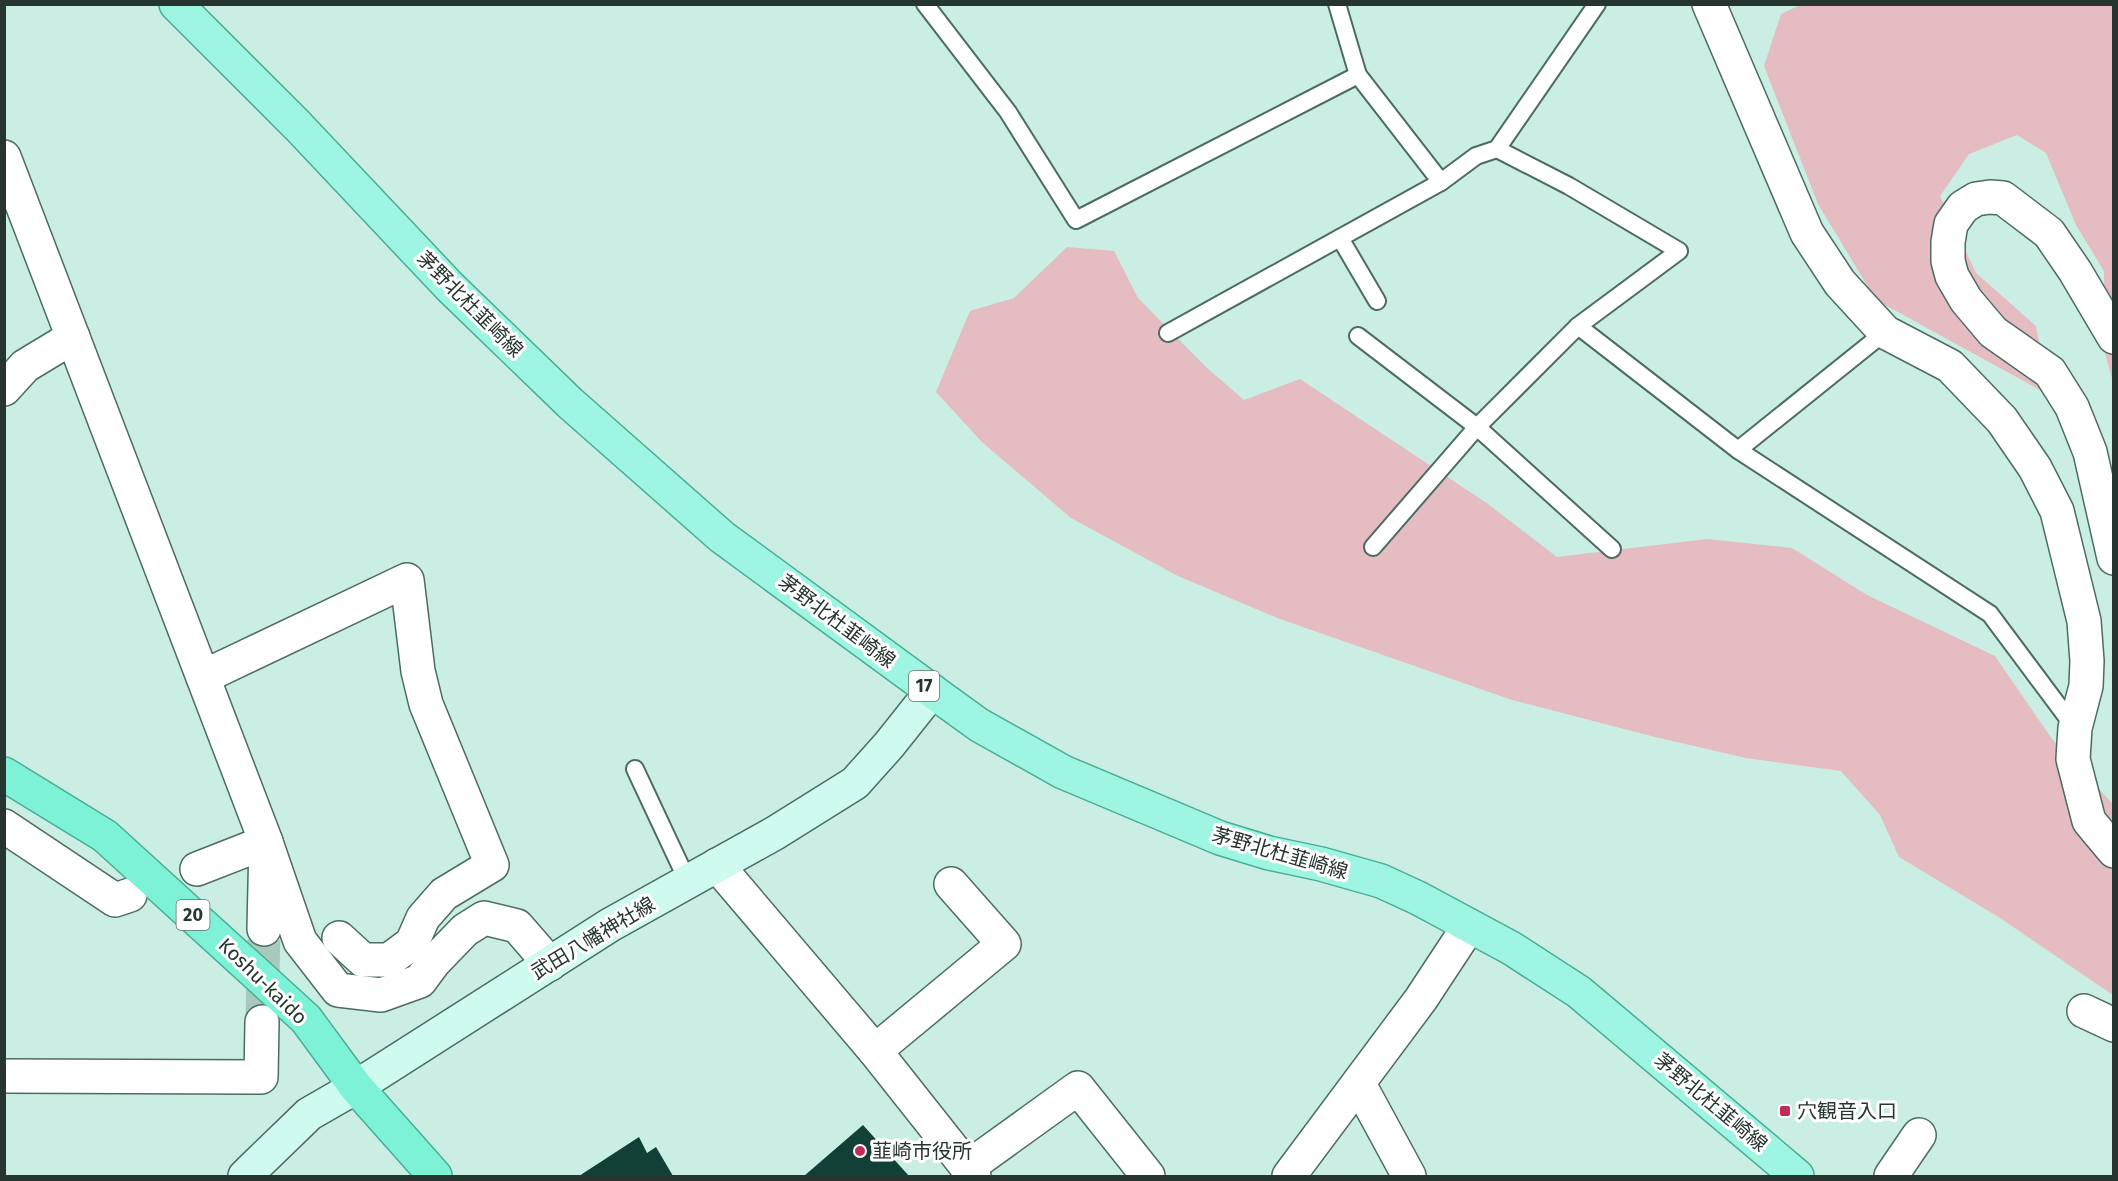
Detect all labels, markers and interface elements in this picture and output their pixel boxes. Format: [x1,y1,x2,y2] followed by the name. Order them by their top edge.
[412,246,528,362] street label: 茅野北杜韮崎線
[774,569,900,673] street label: 茅野北杜韮崎線
[909,671,939,701] road number: 17
[1209,822,1351,884] street label: 茅野北杜韮崎線
[527,892,659,984] street label: 武田八幡神社線
[176,900,210,930] road number: 20
[214,933,312,1029] street label: Koshu-kaido
[1650,1048,1772,1156] street label: 茅野北杜韮崎線
[1797,1099,1897,1123] place label: 穴観音入口
[1778,1104,1792,1118] marker: 穴観音入口
[872,1139,972,1163] place label: 韮崎市役所
[853,1144,867,1158] marker: 韮崎市役所

